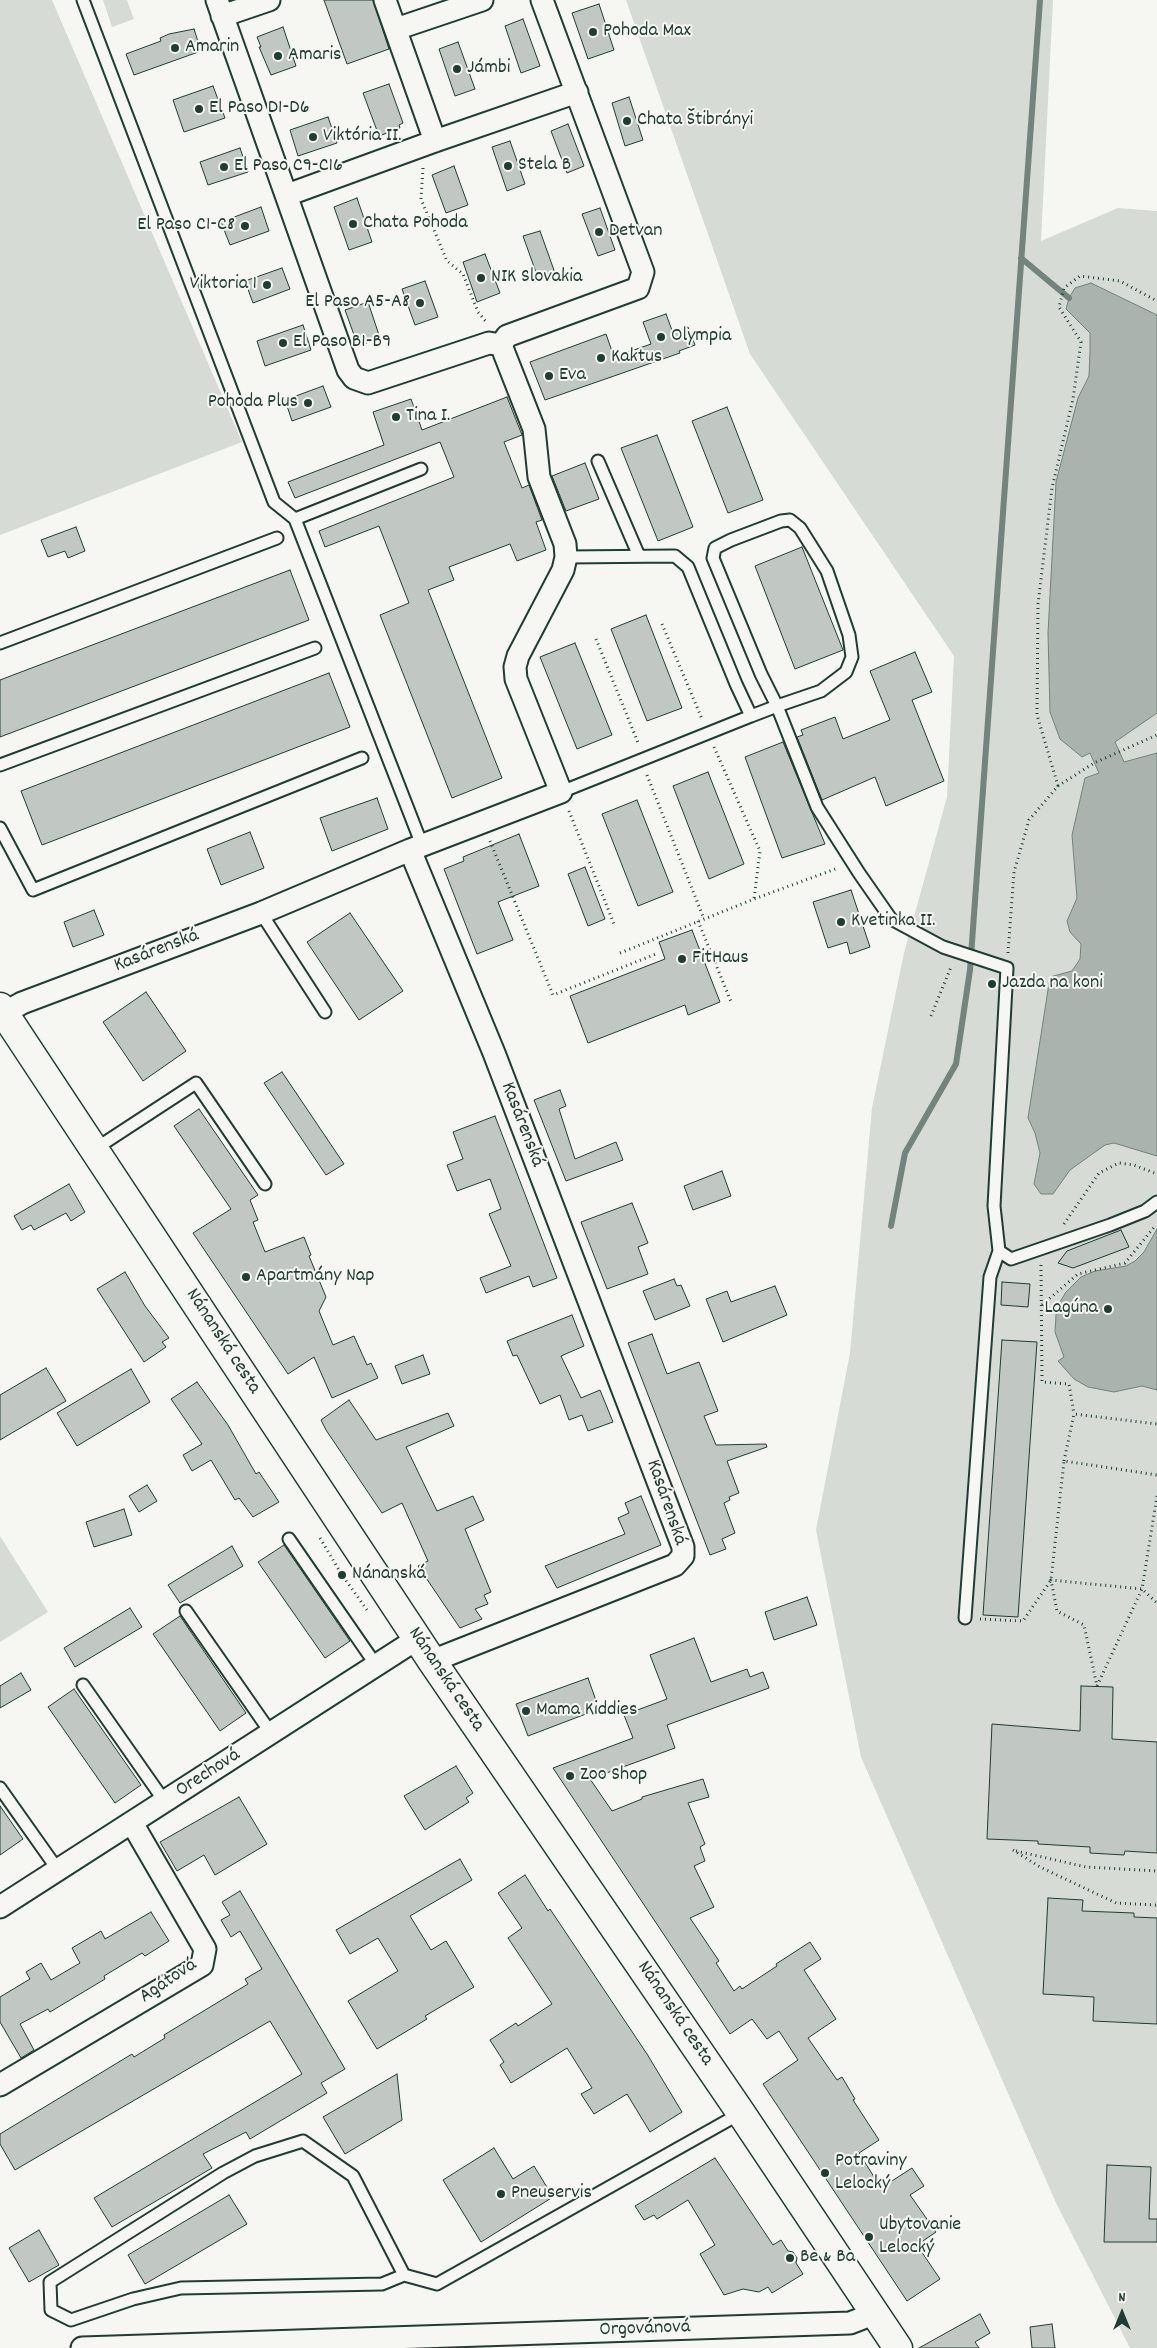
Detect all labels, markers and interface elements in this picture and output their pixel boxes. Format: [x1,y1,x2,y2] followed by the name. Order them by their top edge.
[603,20,691,44] place label: Pohoda Max
[587,26,599,38] marker: Pohoda Max
[185,36,239,60] place label: Amarin
[169,42,181,54] marker: Amarin
[288,44,342,68] place label: Amaris
[272,50,284,62] marker: Amaris
[467,57,510,81] place label: Jámbi
[451,63,463,75] marker: Jámbi
[209,97,309,121] place label: El Paso D1-D6
[193,103,205,115] marker: El Paso D1-D6
[637,109,753,133] place label: Chata Štibrányi
[621,115,633,127] marker: Chata Štibrányi
[323,125,402,149] place label: Viktória II.
[307,131,319,143] marker: Viktória II.
[518,154,571,178] place label: Stela B
[234,155,343,179] place label: El Paso C9-C16
[502,160,514,172] marker: Stela B
[218,161,230,173] marker: El Paso C9-C16
[363,212,468,236] place label: Chata Pohoda
[137,214,235,238] place label: El Paso C1-C8
[347,218,359,230] marker: Chata Pohoda
[239,220,251,232] marker: El Paso C1-C8
[609,220,662,244] place label: Detvan
[593,226,605,238] marker: Detvan
[491,266,582,290] place label: NIK Slovakia
[475,272,487,284] marker: NIK Slovakia
[190,273,257,297] place label: Viktoria 1
[261,279,273,291] marker: Viktoria 1
[305,291,410,315] place label: El Paso A5-A8
[414,297,426,309] marker: El Paso A5-A8
[671,325,731,349] place label: Olympia
[293,331,391,355] place label: El Paso B1-B9
[655,331,667,343] marker: Olympia
[277,337,289,349] marker: El Paso B1-B9
[611,346,662,370] place label: Kaktus
[595,352,607,364] marker: Kaktus
[559,364,586,388] place label: Eva
[543,370,555,382] marker: Eva
[208,391,298,415] place label: Pohoda Plus
[302,397,314,409] marker: Pohoda Plus
[406,405,450,429] place label: Tina I.
[390,411,402,423] marker: Tina I.
[851,910,936,934] place label: Kvetinka II.
[835,916,847,928] marker: Kvetinka II.
[111,925,203,979] street label: Kasárenská
[692,947,749,971] place label: FitHaus
[676,953,688,965] marker: FitHaus
[1002,972,1103,996] place label: Jazda na koni
[986,978,998,990] marker: Jazda na koni
[494,1079,548,1171] street label: Kasárenská
[256,1265,374,1289] place label: Apartmány Nap
[240,1271,252,1283] marker: Apartmány Nap
[179,1285,265,1399] street label: Nánanská cesta
[1044,1297,1098,1321] place label: Lagúna
[1102,1303,1114,1315] marker: Lagúna
[639,1457,691,1549] street label: Kasárenská
[352,1563,426,1587] place label: Nánanská
[336,1569,348,1581] marker: Nánanská
[401,1623,489,1737] street label: Nánanská cesta
[536,1699,637,1723] place label: Mama Kiddies
[520,1705,532,1717] marker: Mama Kiddies
[172,1744,246,1804] street label: Orechová
[580,1764,647,1788] place label: Zoo Shop
[564,1770,576,1782] marker: Zoo Shop
[136,1954,202,2010] street label: Agátová
[630,1957,718,2071] street label: Nánanská cesta
[835,2150,906,2197] place label: Potraviny Lelocký
[819,2167,831,2179] marker: Potraviny Lelocký
[511,2182,592,2206] place label: Pneuservis
[495,2188,507,2200] marker: Pneuservis
[879,2214,961,2261] place label: Ubytovanie Lelocký
[863,2231,875,2243] marker: Ubytovanie Lelocký
[800,2246,855,2270] place label: Be & Ba
[784,2252,796,2264] marker: Be & Ba
[1097,2288,1147,2338] north arrow
[1119,2288,1125,2308] text: N
[599,2316,691,2344] street label: Orgovánová

